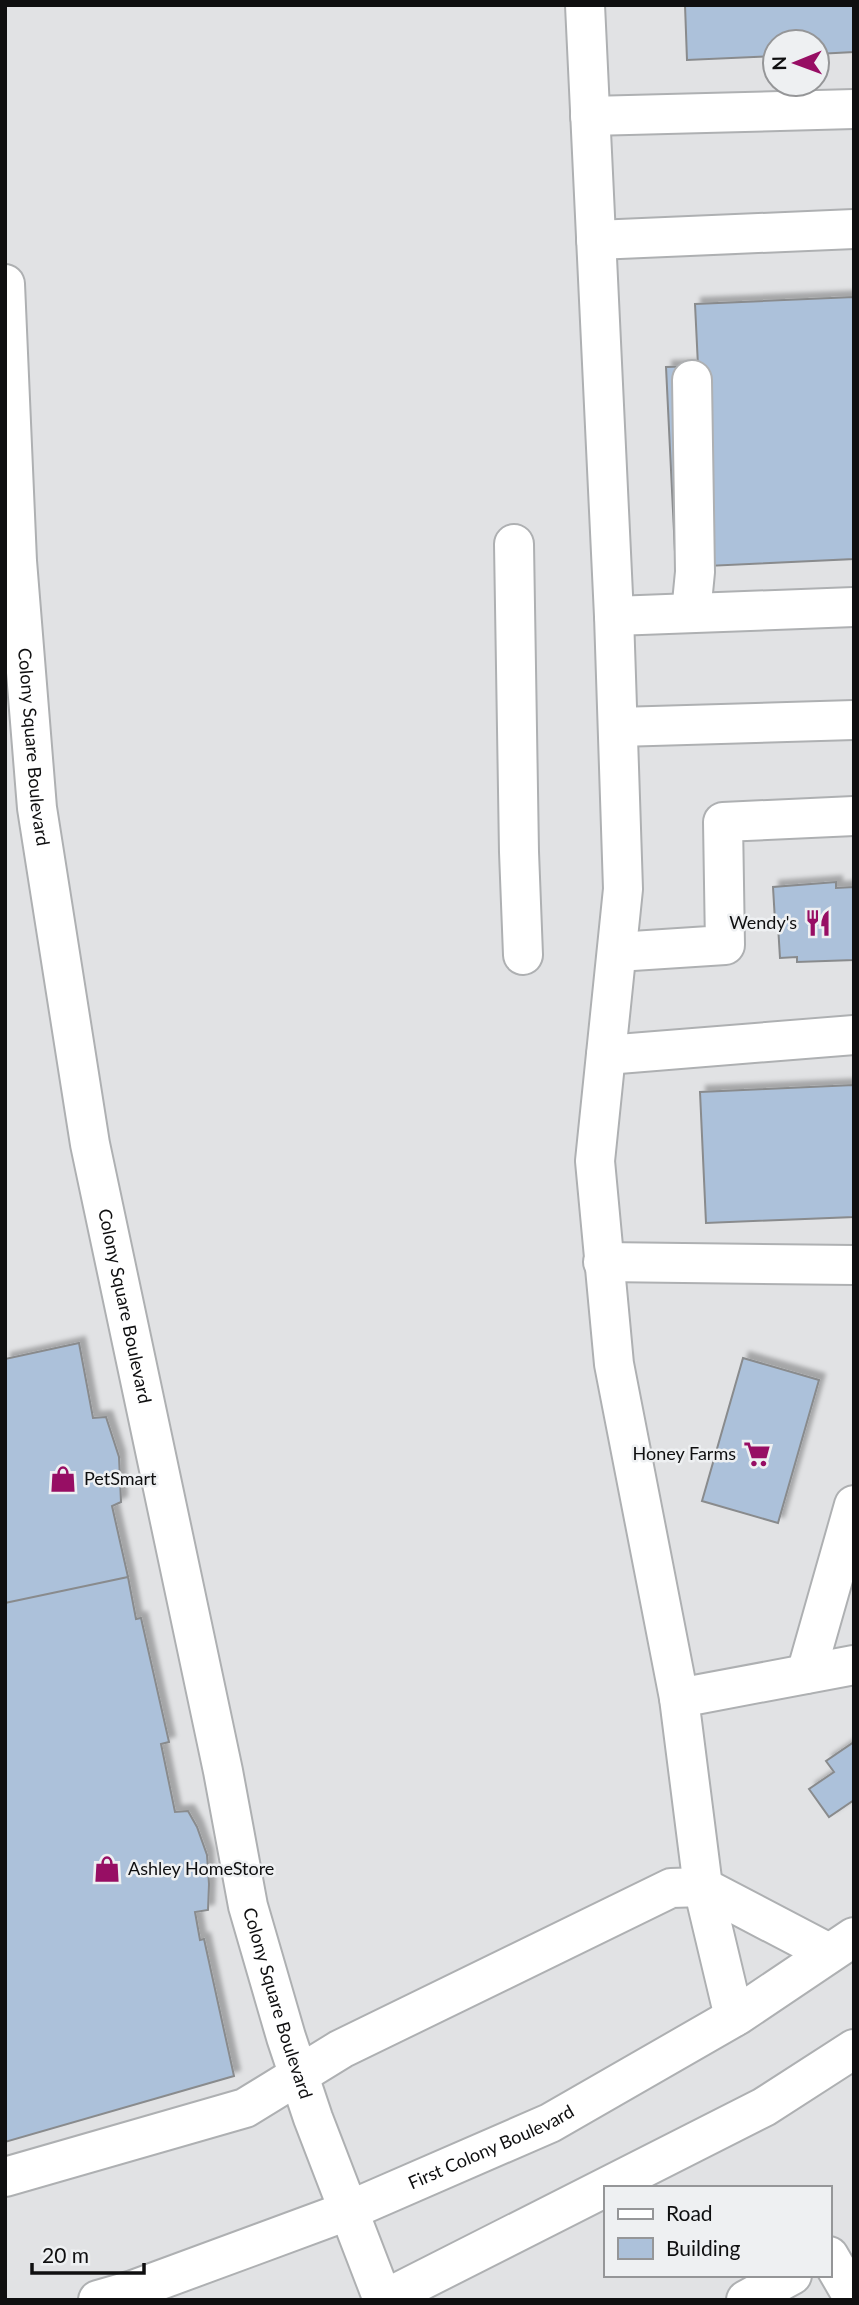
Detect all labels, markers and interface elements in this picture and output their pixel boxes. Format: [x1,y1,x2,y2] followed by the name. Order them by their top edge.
[761,28,831,98] north arrow
[767,56,790,71] text: N
[14,647,55,847] street label: Colony Square Boulevard
[803,908,833,938] restaurant icon: Wendy's
[729,911,797,933] place label: Wendy's
[94,1207,157,1405] street label: Colony Square Boulevard
[742,1439,772,1469] supermarket icon: Honey Farms
[633,1442,736,1464] place label: Honey Farms
[48,1464,78,1494] shop icon: PetSmart
[84,1467,157,1489] place label: PetSmart
[92,1854,122,1884] shop icon: Ashley HomeStore
[128,1857,274,1879] place label: Ashley HomeStore
[239,1905,318,2101] street label: Colony Square Boulevard
[404,2100,577,2193] street label: First Colony Boulevard
[604,2186,831,2277] legend
[666,2200,713,2225] text: Road
[32,2232,144,2276] scale bar
[666,2235,741,2260] text: Building
[42,2242,89,2267] text: 20 m

